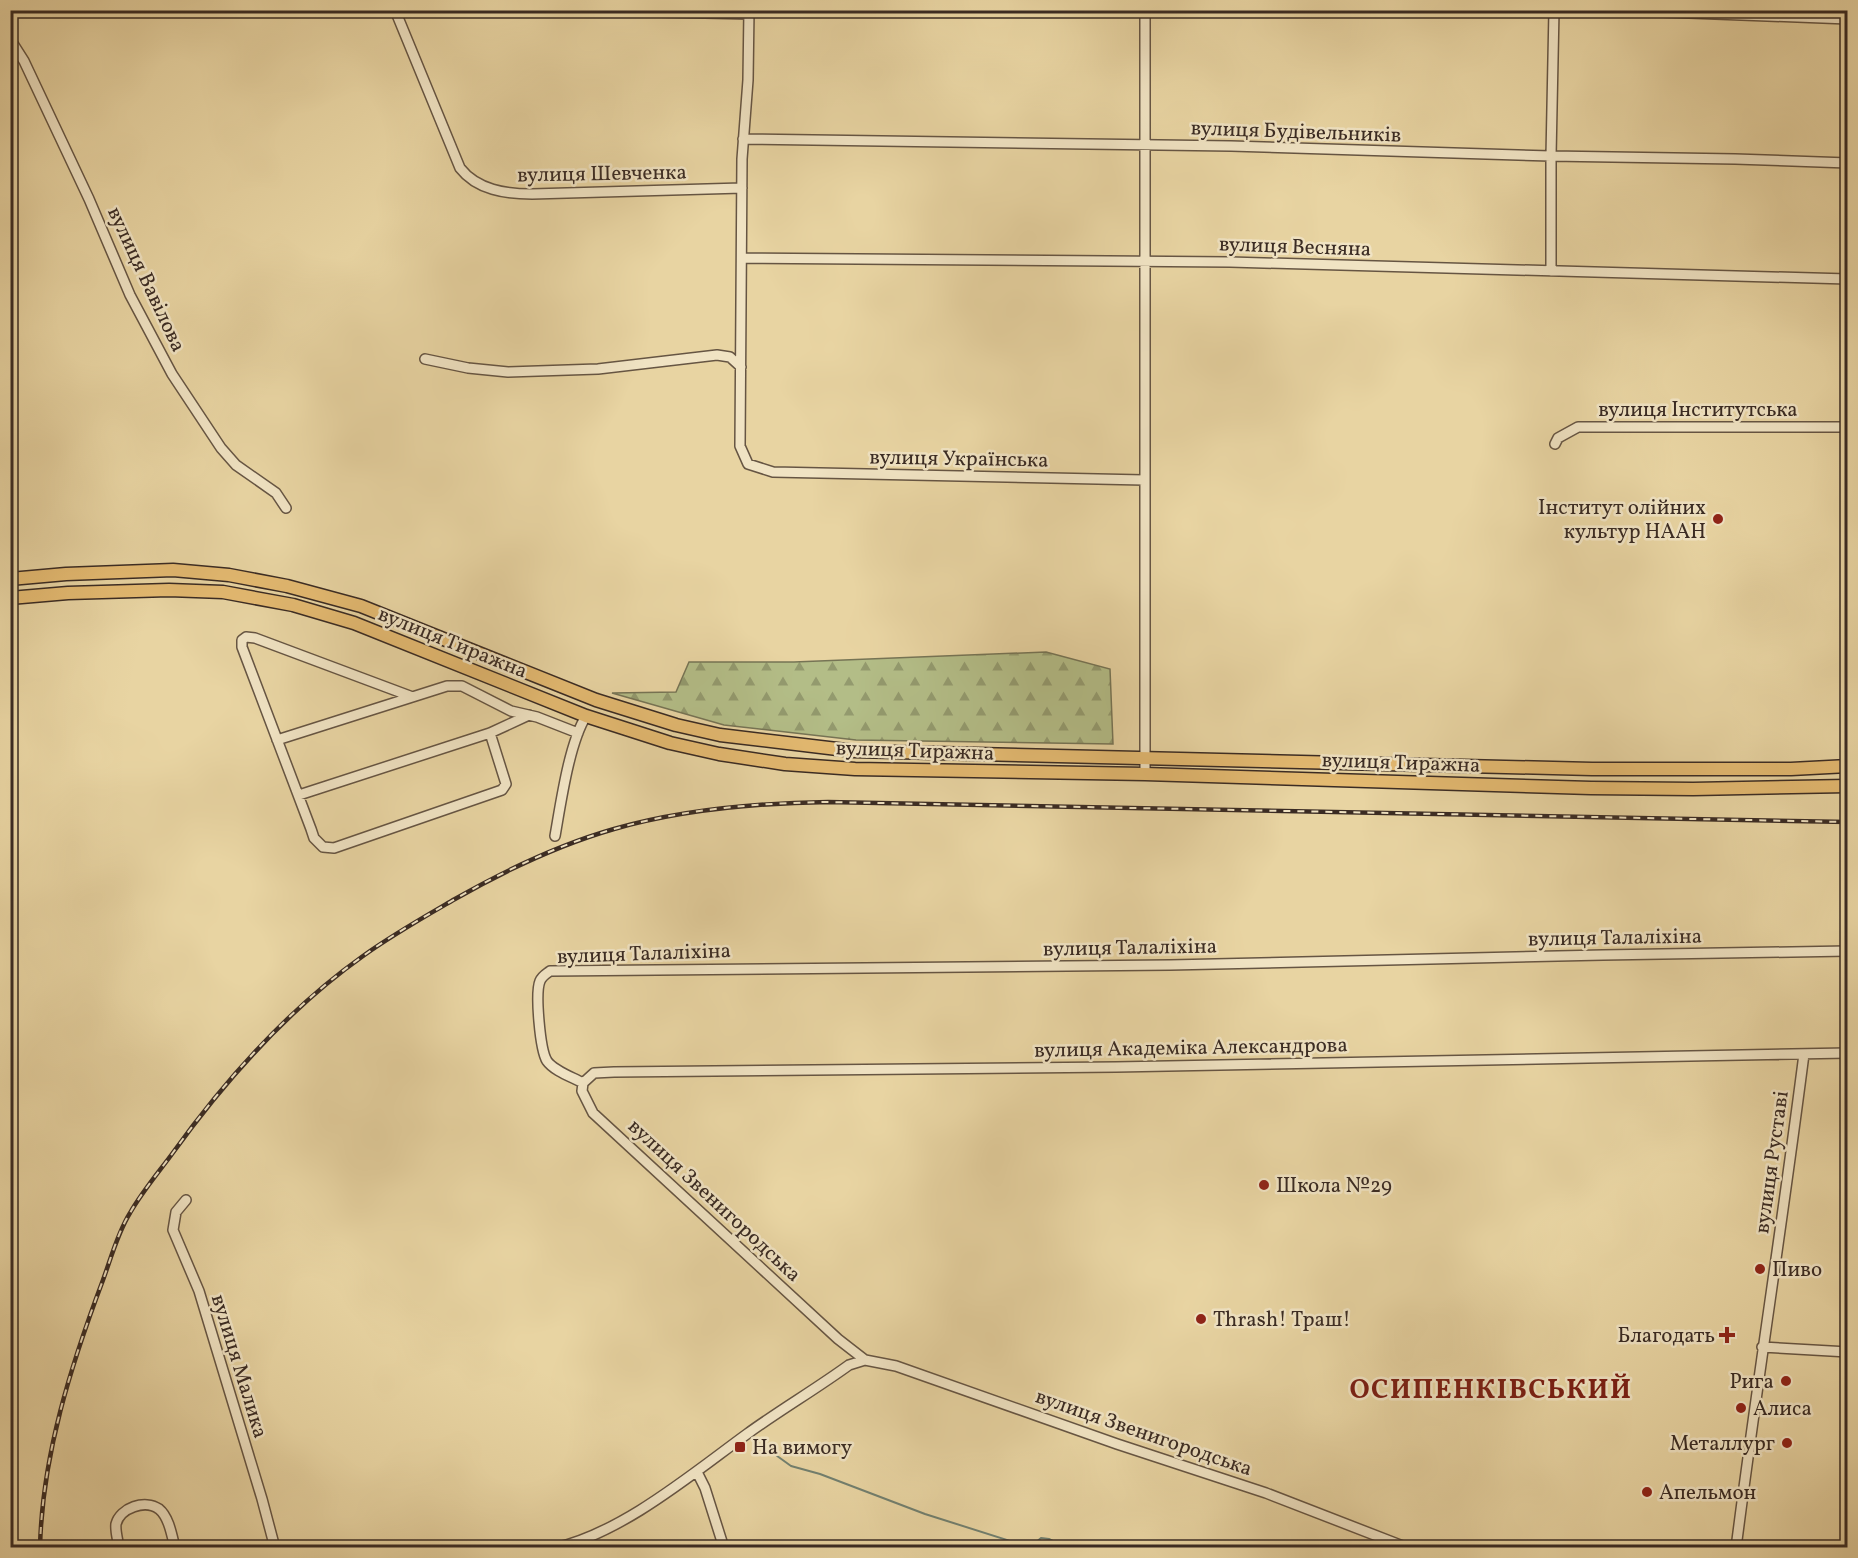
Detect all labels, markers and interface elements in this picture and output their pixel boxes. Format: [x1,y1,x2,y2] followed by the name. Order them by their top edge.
[1190,114,1402,151] street label: вулиця Будівельників
[517,159,687,190] street label: вулиця Шевченка
[99,202,192,357] street label: вулиця Вавілова
[1218,230,1372,265] street label: вулиця Весняна
[1598,396,1798,425] street label: вулиця Інститутська
[869,443,1049,476] street label: вулиця Українська
[1538,494,1706,547] place label: Інститут олійних культур НААН
[1711,512,1725,526] marker: Інститут олійних культур НААН
[373,600,531,687] street label: вулиця Тиражна
[835,734,995,769] street label: вулиця Тиражна
[1321,746,1481,781] street label: вулиця Тиражна
[1528,922,1702,955] street label: вулиця Талаліхіна
[1043,932,1217,965] street label: вулиця Талаліхіна
[557,937,732,972] street label: вулиця Талаліхіна
[1034,1031,1348,1066] street label: вулиця Академіка Александрова
[1748,1089,1797,1235] street label: вулиця Руставі
[621,1113,807,1289] street label: вулиця Звенигородська
[1276,1172,1392,1201] place label: Школа №29
[1257,1178,1271,1192] marker: Школа №29
[1772,1256,1822,1285] place label: Пиво
[1753,1262,1767,1276] marker: Пиво
[203,1291,274,1442] street label: вулиця Малика
[1213,1306,1351,1335] place label: Thrash! Траш!
[1194,1312,1208,1326] marker: Thrash! Траш!
[1617,1322,1715,1351] place label: Благодать
[1720,1328,1734,1342] marker: Благодать
[1729,1368,1774,1397] place label: Рига
[1349,1372,1633,1410] district label: ОСИПЕНКІВСЬКИЙ
[1779,1374,1793,1388] marker: Рига
[1031,1383,1256,1484] street label: вулиця Звенигородська
[1753,1395,1812,1424] place label: Алиса
[1734,1401,1748,1415] marker: Алиса
[1670,1430,1775,1459] place label: Металлург
[752,1434,853,1463] place label: На вимогу
[1780,1436,1794,1450] marker: Металлург
[733,1440,747,1454] marker: На вимогу
[1659,1479,1757,1508] place label: Апельмон
[1640,1485,1654,1499] marker: Апельмон

